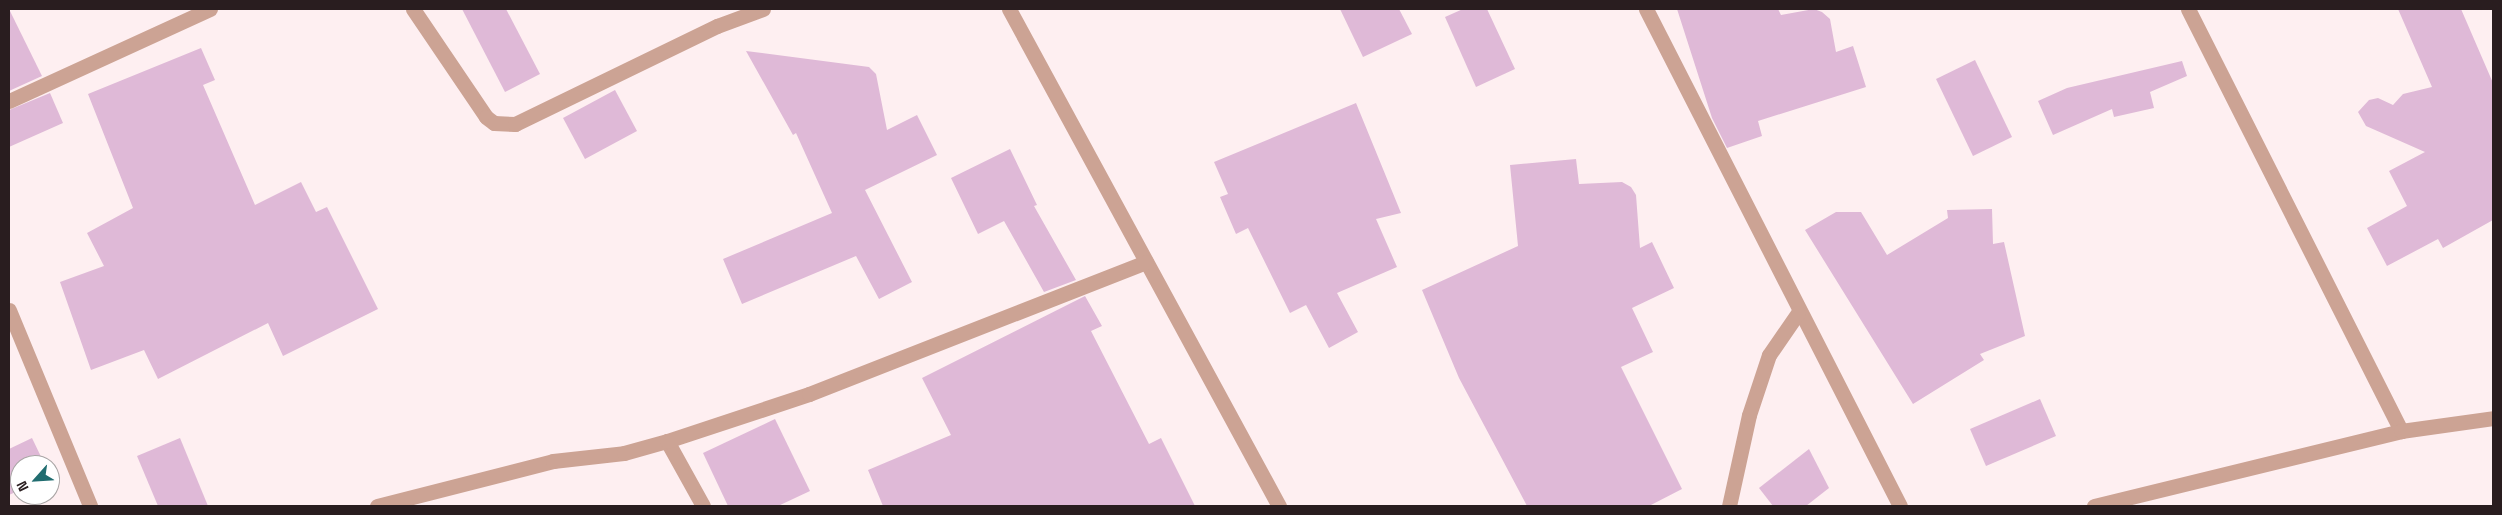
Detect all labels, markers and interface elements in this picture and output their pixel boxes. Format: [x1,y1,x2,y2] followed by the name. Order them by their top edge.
[10,455,60,505] north arrow
[12,478,33,494] text: N

